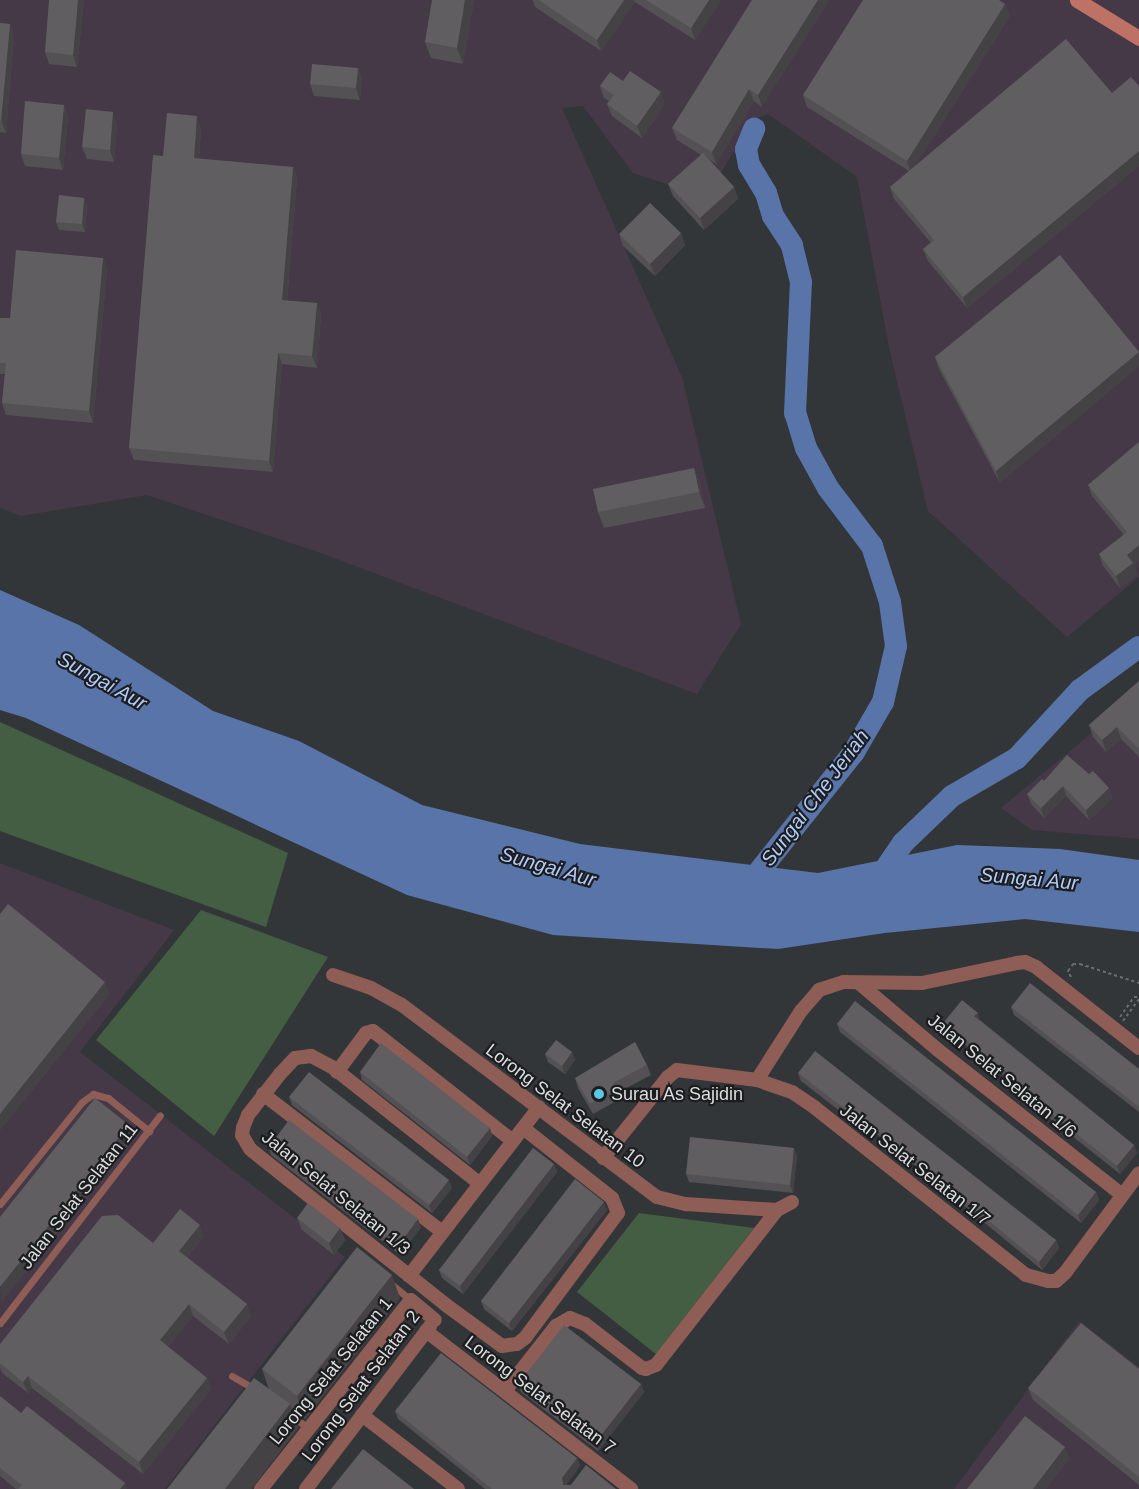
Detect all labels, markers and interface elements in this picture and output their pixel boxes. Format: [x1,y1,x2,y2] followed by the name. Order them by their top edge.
[53,647,151,715] water label: Sungai Aur
[756,725,874,871] water label: Sungai Che Jeriah
[497,842,599,892] water label: Sungai Aur
[979,863,1079,895] water label: Sungai Aur
[923,1009,1081,1143] street label: Jalan Selat Selatan 1/6
[481,1039,649,1173] street label: Lorong Selat Selatan 10
[611,1083,744,1105] place label: Surau As Sajidin
[592,1087,606,1101] marker: Surau As Sajidin
[835,1099,995,1231] street label: Jalan Selat Selatan 1/7
[15,1119,143,1273] street label: Jalan Selat Selatan 11
[257,1126,415,1260] street label: Jalan Selat Selatan 1/3
[265,1293,397,1449] street label: Lorong Selat Selatan 1
[297,1306,425,1466] street label: Lorong Selat Selatan 2
[460,1331,620,1459] street label: Lorong Selat Selatan 7

